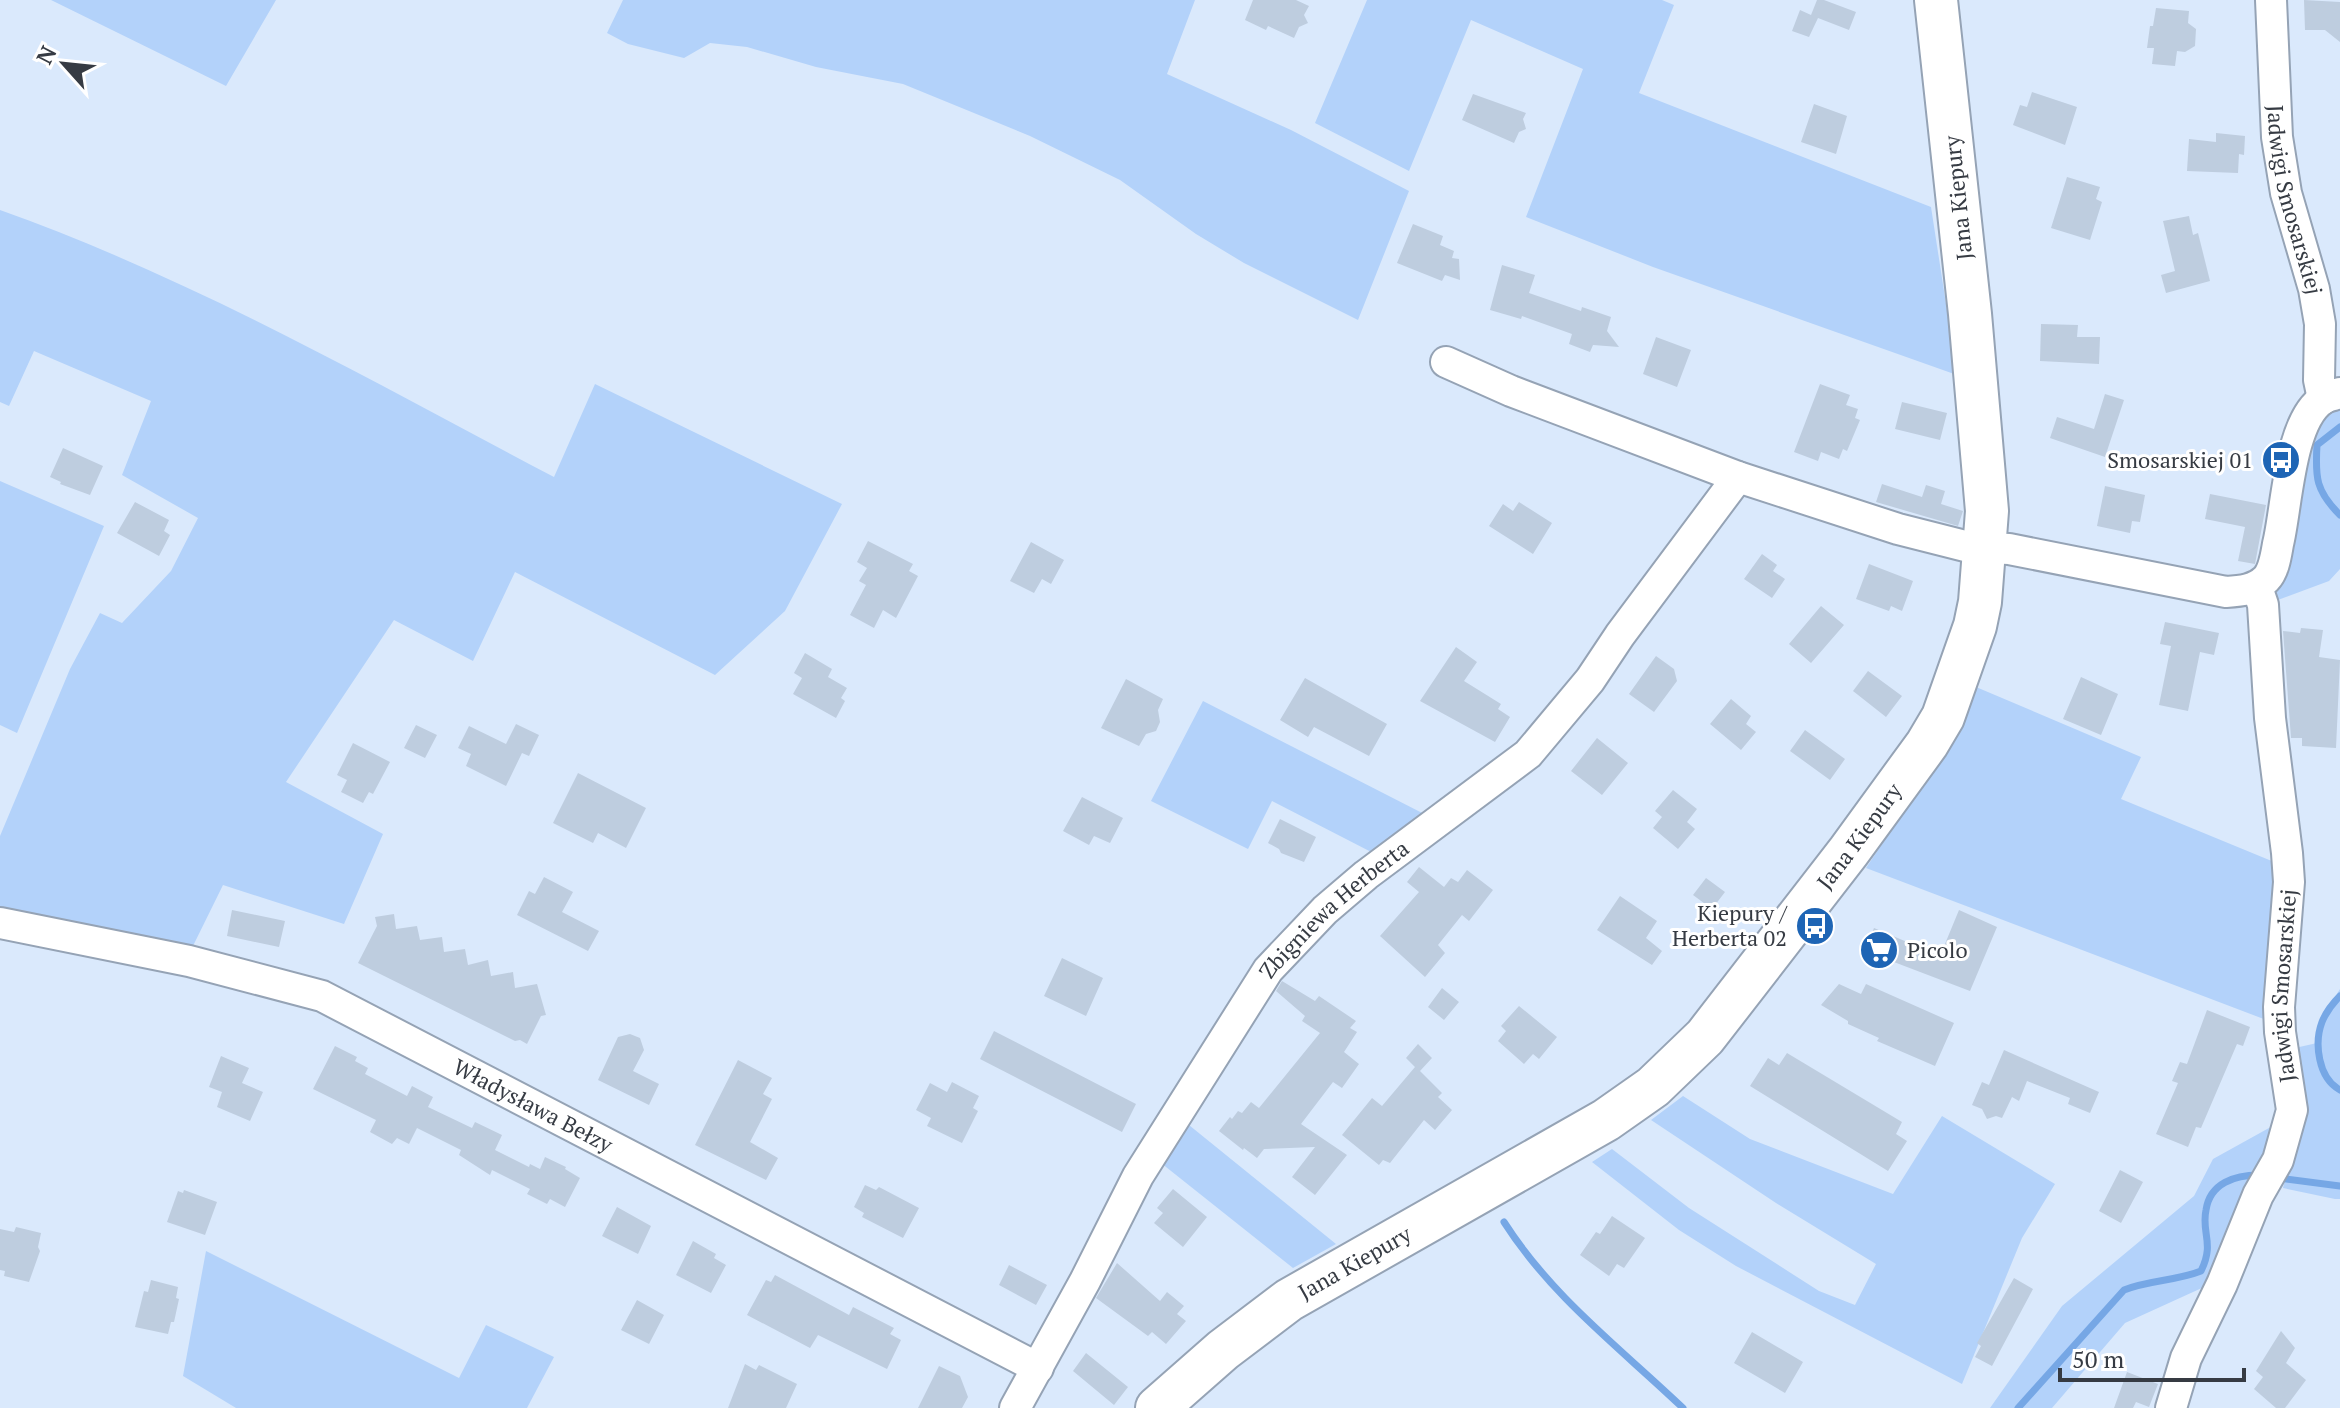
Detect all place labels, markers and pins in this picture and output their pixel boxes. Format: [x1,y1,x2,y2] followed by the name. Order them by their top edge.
[2260,439,2302,481] bus stop icon: Smosarskiej 01
[2107,445,2253,474] place label: Smosarskiej 01
[1672,898,1788,952] place label: Kiepury / Herberta 02
[1794,905,1836,947] bus stop icon: Kiepury / Herberta 02
[1858,929,1900,971] supermarket icon: Picolo
[1907,935,1968,964] place label: Picolo

